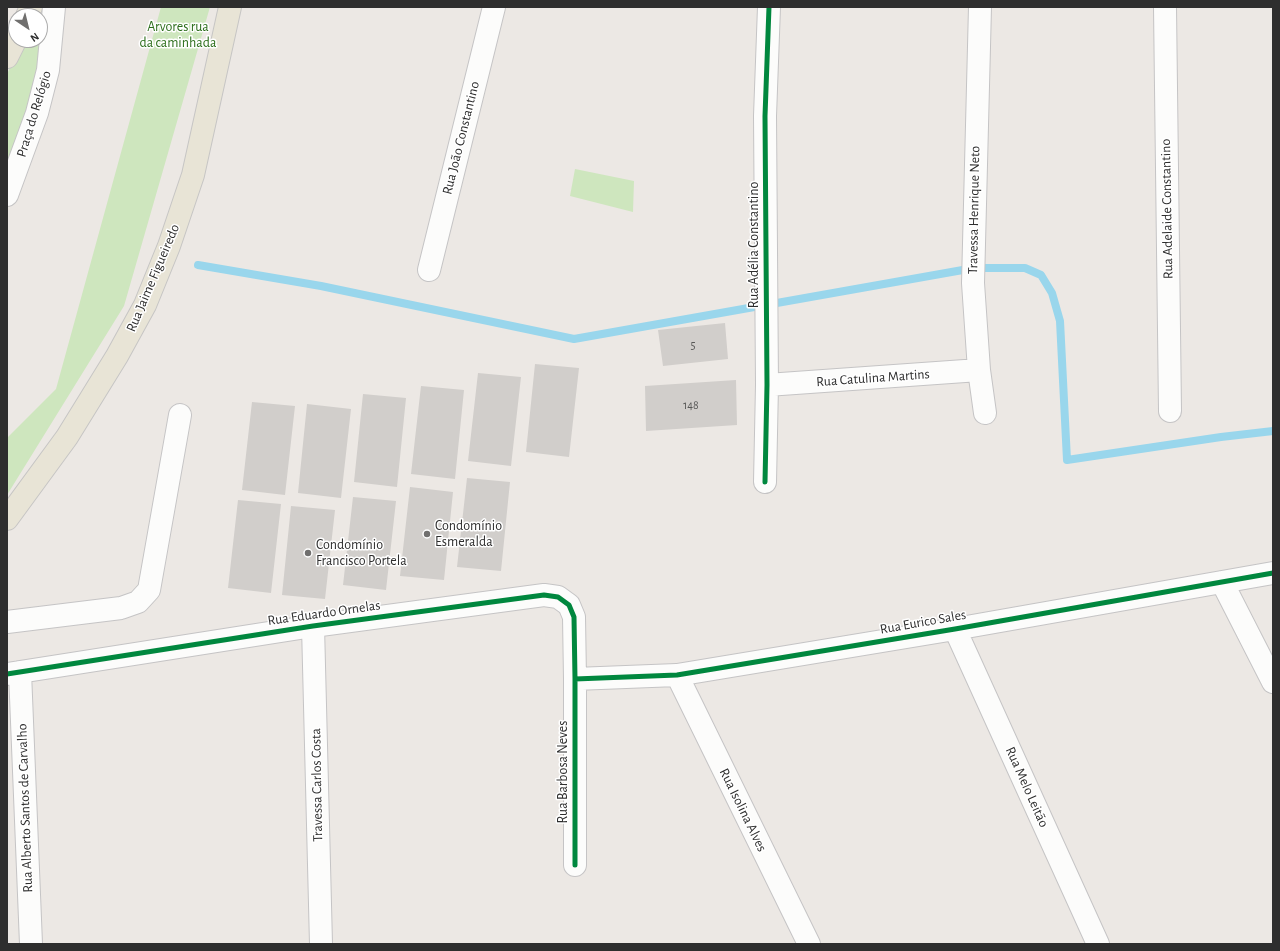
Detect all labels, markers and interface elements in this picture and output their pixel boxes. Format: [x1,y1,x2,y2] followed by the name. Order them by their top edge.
[8,8,48,48] north arrow
[140,19,216,52] park label: Arvores rua da caminhada
[28,31,41,44] text: N
[13,69,55,159] street label: Praça do Relógio
[439,80,483,196] street label: Rua João Constantino
[1157,139,1177,279] street label: Rua Adelaide Constantino
[964,146,984,274] street label: Travessa Henrique Neto
[746,182,762,308] street label: Rua Adélia Constantino
[123,222,183,334] street label: Rua Jaime Figueiredo
[690,338,696,352] house number: 5
[816,366,930,390] street label: Rua Catulina Martins
[683,398,699,412] house number: 148
[435,518,502,550] place label: Condomínio Esmeralda
[422,529,432,539] marker: Condomínio Esmeralda
[316,537,407,570] place label: Condomínio Francisco Portela
[303,548,313,558] marker: Condomínio Francisco Portela
[267,597,381,629] street label: Rua Eduardo Ornelas
[879,606,967,638] street label: Rua Eurico Sales
[555,721,571,823] street label: Rua Barbosa Neves
[14,723,36,893] street label: Rua Alberto Santos de Carvalho
[308,728,326,842] street label: Travessa Carlos Costa
[1002,744,1052,830] street label: Rua Melo Leitão
[716,766,770,854] street label: Rua Isolina Alves

